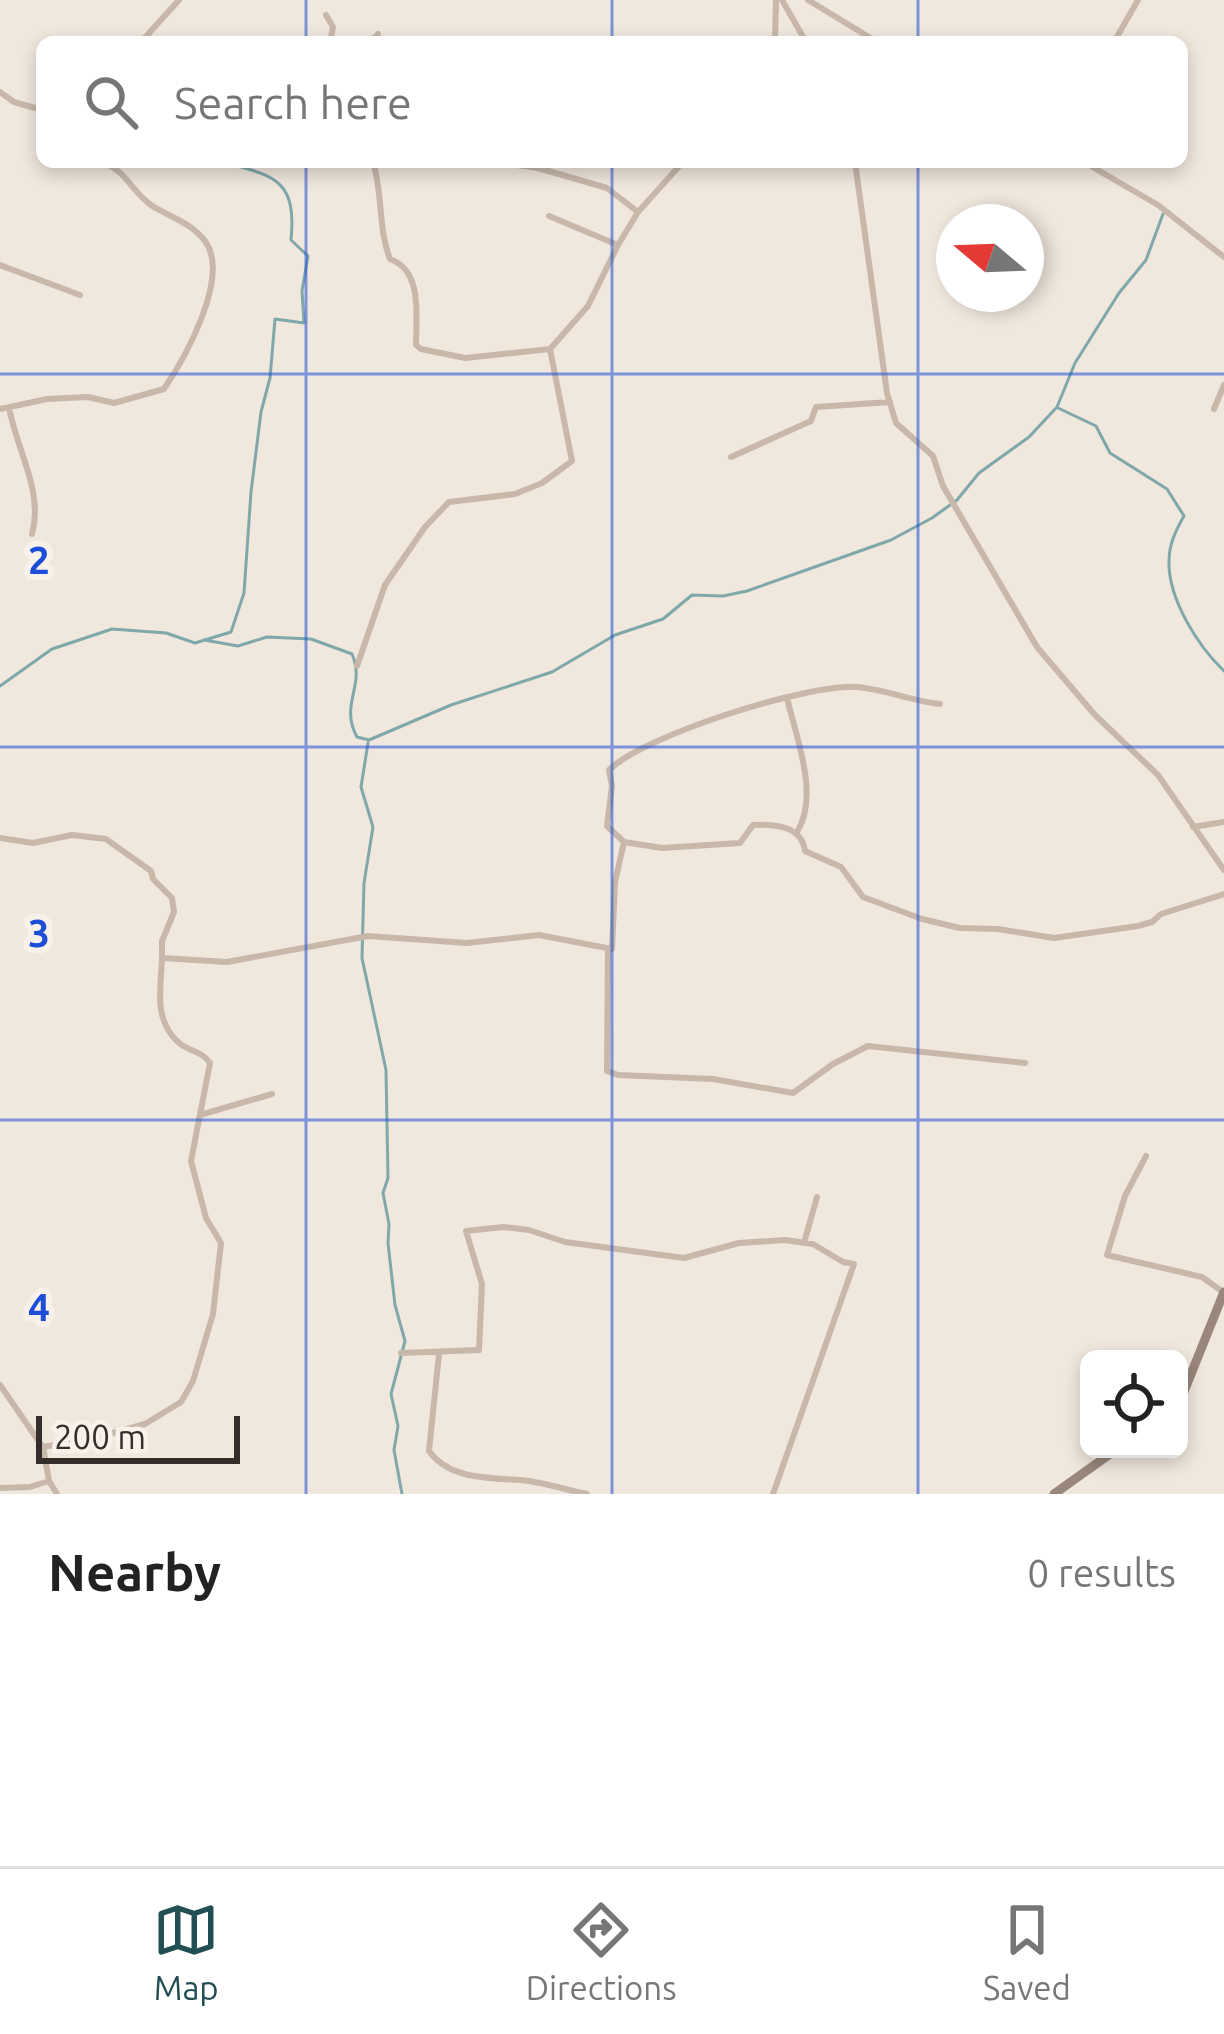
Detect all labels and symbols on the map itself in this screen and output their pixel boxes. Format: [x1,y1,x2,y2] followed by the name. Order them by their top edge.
[936,204,1044,312] north arrow
[28,538,50,581] text: 2
[28,911,50,954] text: 3
[28,1285,50,1328] text: 4
[36,1410,240,1463] scale bar

